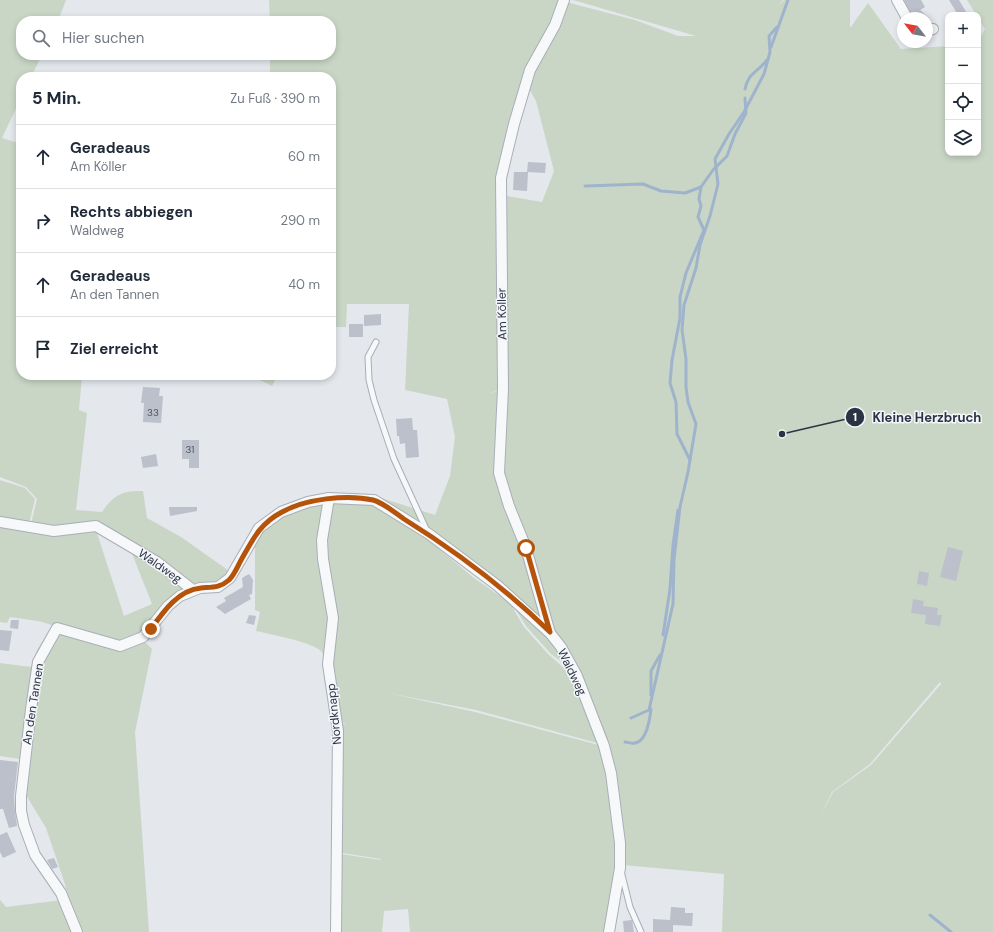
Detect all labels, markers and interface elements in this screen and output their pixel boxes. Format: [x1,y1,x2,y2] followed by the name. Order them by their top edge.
[897,12,933,48] north arrow
[945,12,981,156] map controls
[945,12,981,48] button: +
[16,16,336,60] search box
[30,27,52,49] icon: search
[62,28,144,48] text: Hier suchen
[945,48,981,84] button: −
[945,84,981,120] button: locate
[32,87,81,109] text: 5 Min.
[230,90,320,107] text: Zu Fuß · 390 m
[945,120,981,156] button: layers
[70,138,151,158] text: Geradeaus
[32,146,54,168] icon: ahead
[288,148,320,165] text: 60 m
[70,158,127,175] text: Am Köller
[70,202,193,222] text: Rechts abbiegen
[32,210,54,232] icon: right
[281,212,320,229] text: 290 m
[70,222,124,239] text: Waldweg
[70,266,151,286] text: Geradeaus
[32,274,54,296] icon: ahead
[288,276,320,293] text: 40 m
[70,286,159,303] text: An den Tannen
[494,287,510,340] street label: Am Köller
[32,338,54,360] icon: arrive
[70,339,159,359] text: Ziel erreicht
[845,405,990,430] callout: Kleine Herzbruch
[147,406,159,419] house number: 33
[853,409,857,425] text: 1
[873,409,981,426] text: Kleine Herzbruch
[186,443,194,456] house number: 31
[517,539,535,557] route start
[135,545,185,587] street label: Waldweg
[142,620,160,638] route end
[554,646,590,698] street label: Waldweg
[19,662,47,746] street label: An den Tannen
[323,683,345,745] street label: Nordknapp

